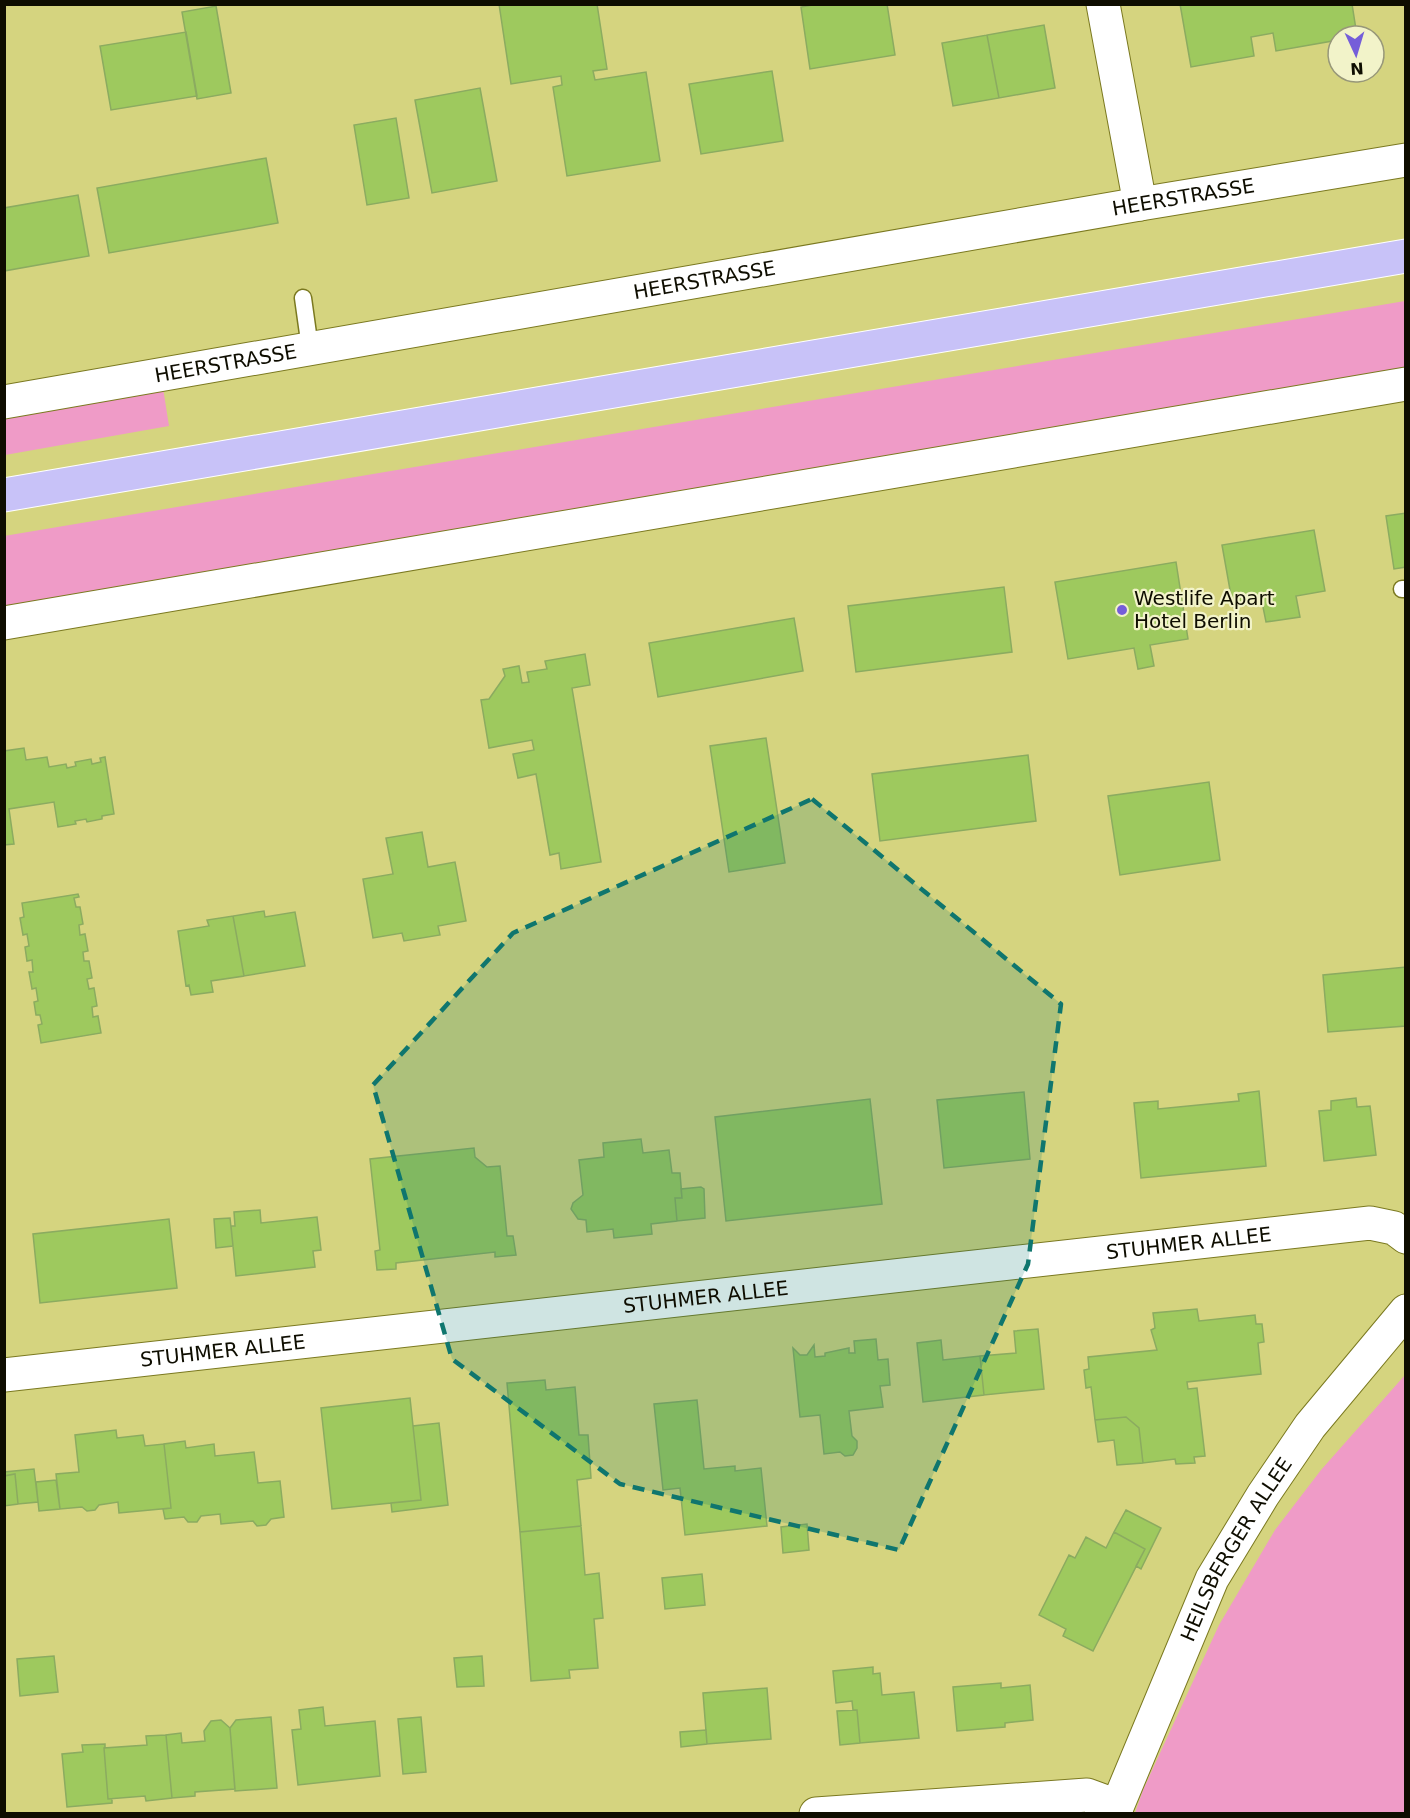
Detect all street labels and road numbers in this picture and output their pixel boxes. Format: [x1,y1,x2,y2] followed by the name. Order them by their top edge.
[1110,173,1256,221] street label: HEERSTRASSE
[631,256,777,304] street label: HEERSTRASSE
[153,339,299,388] street label: HEERSTRASSE
[1105,1222,1273,1264] street label: STUHMER ALLEE
[622,1276,790,1318] street label: STUHMER ALLEE
[139,1330,306,1372] street label: STUHMER ALLEE
[1175,1453,1297,1645] street label: HEILSBERGER ALLEE

